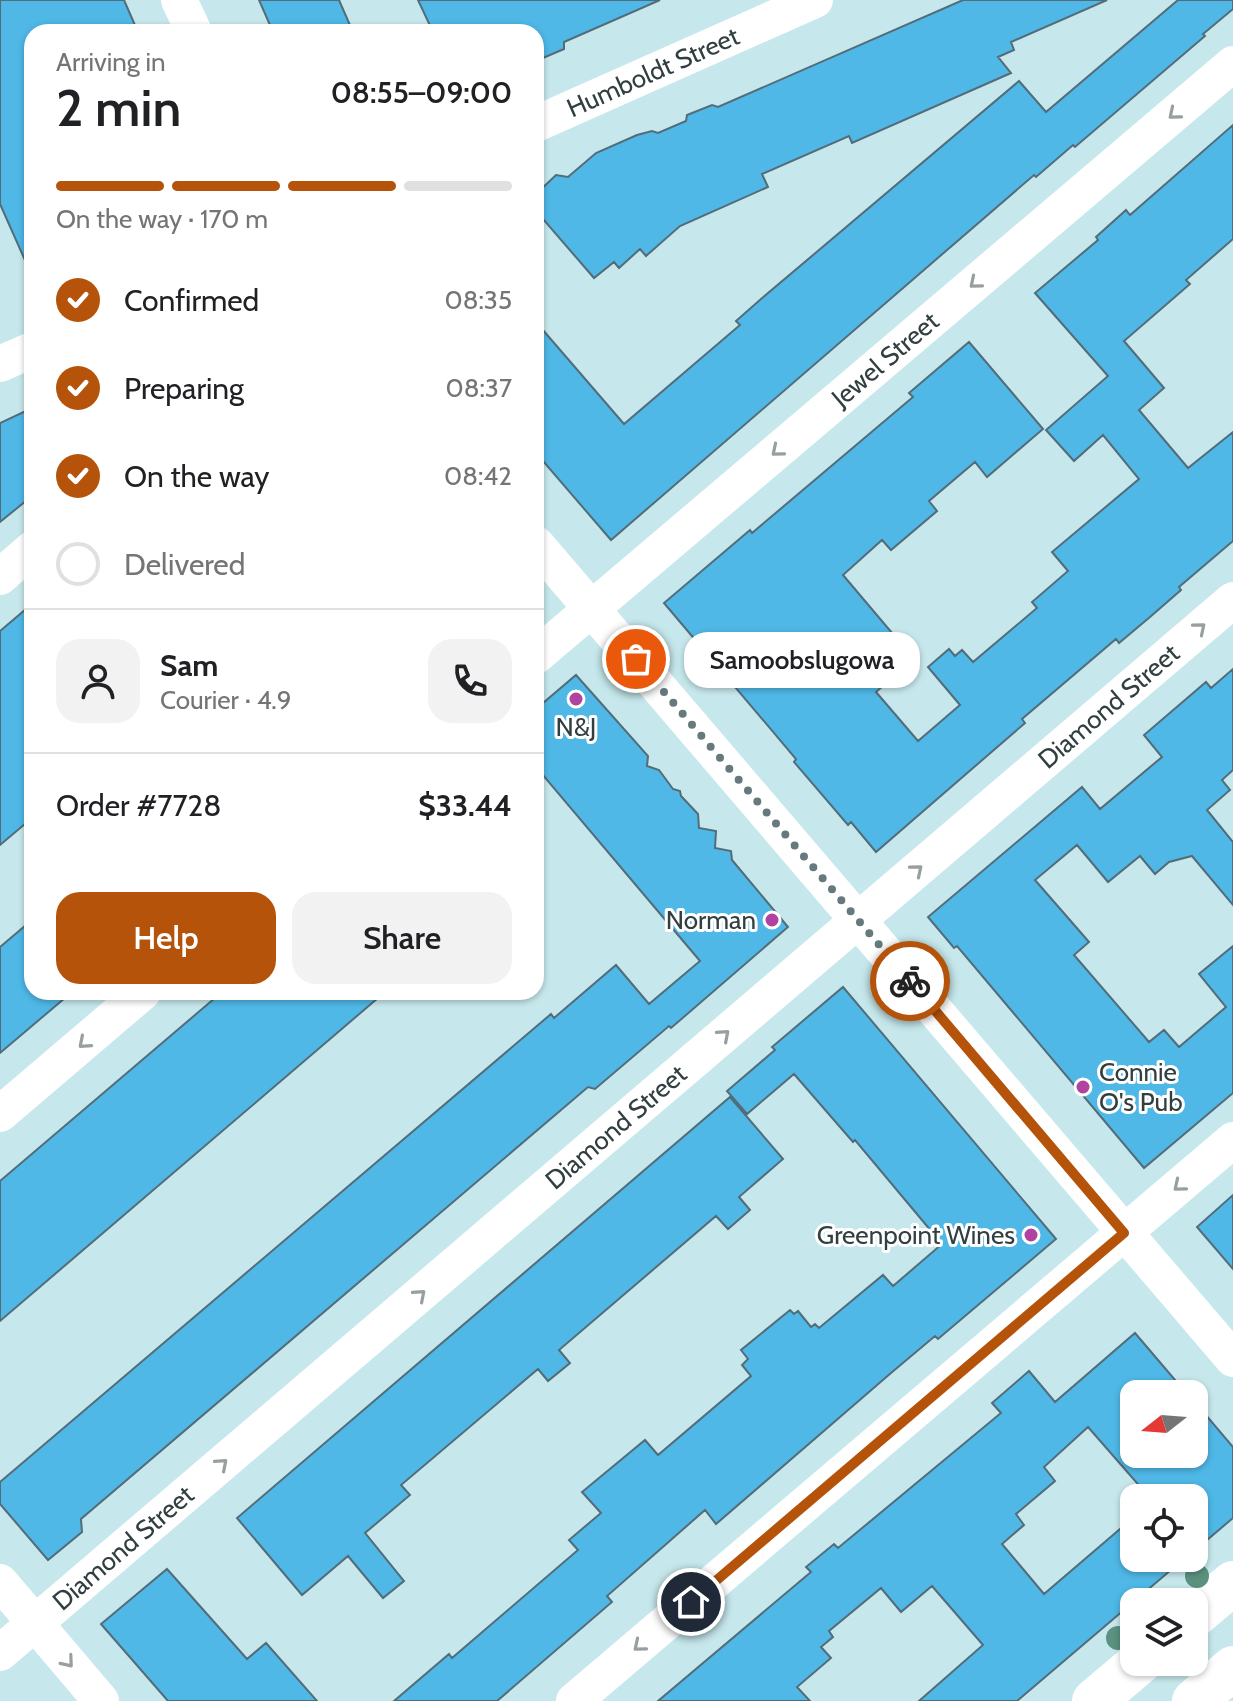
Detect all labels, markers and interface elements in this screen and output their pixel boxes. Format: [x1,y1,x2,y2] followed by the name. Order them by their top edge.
[562,20,744,124] street label: Humboldt Street
[56,46,166,78] text: Arriving in
[331,74,512,111] text: 08:55–09:00
[56,76,181,139] text: 2 min
[1168,104,1183,119] one-way arrow
[56,203,268,235] text: On the way · 170 m
[970,273,985,288] one-way arrow
[56,278,100,322] icon: check
[124,282,259,319] text: Confirmed
[445,284,512,316] text: 08:35
[824,305,945,415] street label: Jewel Street
[56,366,100,410] icon: check
[124,370,244,407] text: Preparing
[446,372,512,404] text: 08:37
[772,441,787,456] one-way arrow
[56,454,100,498] icon: check
[124,458,269,495] text: On the way
[444,460,512,492] text: 08:42
[124,546,245,583] text: Delivered
[1191,623,1205,638] one-way arrow
[602,625,670,693] pin
[684,631,920,687] callout: Samoobslugowa
[614,637,658,681] icon: bag
[1032,637,1186,775] street label: Diamond Street
[56,639,140,723] button: person
[428,639,512,723] button: phone
[710,644,894,676] text: Samoobslugowa
[160,647,218,684] text: Sam
[160,684,292,716] text: Courier · 4.9
[567,690,585,708] marker: N&J
[556,711,596,743] place label: N&J
[56,787,221,824] text: Order #7728
[418,787,512,824] text: $33.44
[908,865,922,880] one-way arrow
[56,892,276,984] button: Help
[292,892,512,984] button: Share
[666,904,756,936] place label: Norman
[763,911,781,929] marker: Norman
[870,941,950,1021] courier
[888,959,932,1003] icon: bike
[714,1030,729,1045] one-way arrow
[78,1033,93,1048] one-way arrow
[1099,1056,1183,1118] place label: Connie O's Pub
[539,1058,693,1196] street label: Diamond Street
[1074,1078,1092,1096] marker: Connie O's Pub
[1173,1176,1188,1191] one-way arrow
[817,1219,1015,1251] place label: Greenpoint Wines
[1022,1226,1040,1244] marker: Greenpoint Wines
[410,1290,425,1305] one-way arrow
[1120,1380,1208,1468] north arrow
[1120,1380,1208,1676] map controls
[213,1459,227,1474] one-way arrow
[46,1478,201,1617] street label: Diamond Street
[1120,1484,1208,1572] button: locate
[657,1568,725,1636] pin
[669,1580,713,1624] icon: home
[1120,1588,1208,1676] button: layers
[633,1636,648,1651] one-way arrow
[58,1653,73,1668] one-way arrow

